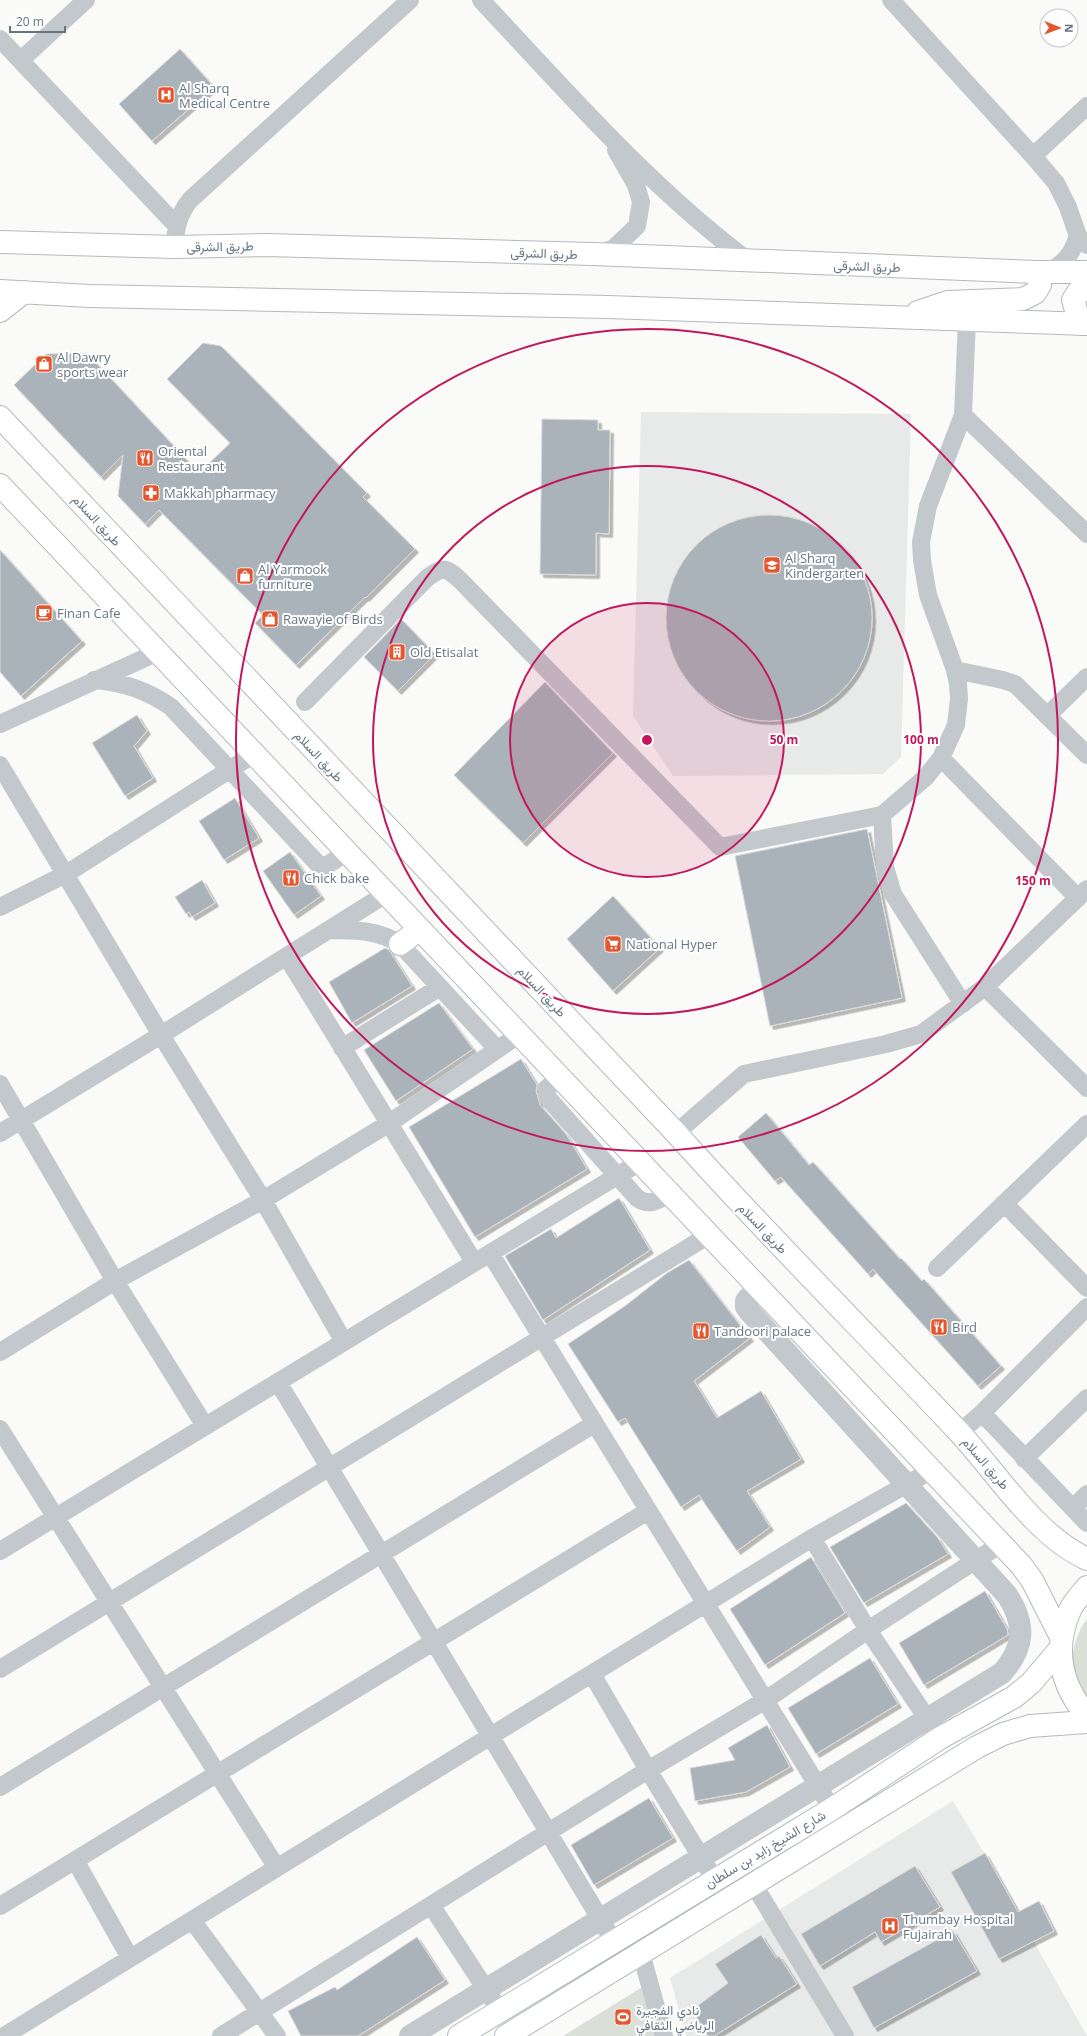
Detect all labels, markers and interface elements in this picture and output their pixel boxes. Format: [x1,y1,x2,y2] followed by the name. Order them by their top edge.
[10,8,65,34] scale bar
[1039,8,1079,48] north arrow
[16,13,44,30] text: 20 m
[1062,24,1077,33] text: N
[179,79,270,112] place label: Al Sharq Medical Centre
[156,85,176,105] hospital icon: Al Sharq Medical Centre
[186,236,254,256] street label: طريق الشرقى
[510,243,578,263] street label: طريق الشرقى
[833,256,901,276] street label: طريق الشرقى
[57,348,129,381] place label: Al Dawry sports wear
[34,354,54,374] shop icon: Al Dawry sports wear
[158,442,225,475] place label: Oriental Restaurant
[135,448,155,468] restaurant icon: Oriental Restaurant
[141,483,161,503] pharmacy icon: Makkah pharmacy
[164,484,276,502] place label: Makkah pharmacy
[69,490,125,550] street label: طريق السلام
[785,549,864,582] place label: Al Sharq Kindergarten
[762,555,782,575] school or university icon: Al Sharq Kindergarten
[258,560,327,593] place label: Al Yarmook furniture
[235,566,255,586] shop icon: Al Yarmook furniture
[34,603,54,623] cafe icon: Finan Cafe
[57,604,121,622] place label: Finan Cafe
[260,609,280,629] shop icon: Rawayie of Birds
[283,610,383,628] place label: Rawayie of Birds
[387,642,407,662] building icon: Old Etisalat
[410,643,479,661] place label: Old Etisalat
[291,726,347,786] street label: طريق السلام
[770,731,798,748] text: 50 m
[903,731,939,748] text: 100 m
[640,733,654,747] centre of rings
[281,868,301,888] restaurant icon: Chick bake
[304,869,369,887] place label: Chick bake
[1015,872,1051,889] text: 150 m
[603,934,623,954] supermarket icon: National Hyper
[626,935,718,953] place label: National Hyper
[514,961,570,1021] street label: طريق السلام
[734,1199,792,1257] street label: طريق السلام
[929,1317,949,1337] restaurant icon: Bird
[952,1318,977,1336] place label: Bird
[691,1321,711,1341] restaurant icon: Tandoori palace
[714,1322,811,1340] place label: Tandoori palace
[958,1433,1014,1493] street label: طريق السلام
[701,1806,829,1893] street label: شارع الشيخ زايد بن سلطان
[903,1910,1013,1943] place label: Thumbay Hospital Fujairah
[880,1916,900,1936] hospital icon: Thumbay Hospital Fujairah
[636,2001,714,2036] place label: نادي الفجيرة الرياضي الثقافي
[613,2007,633,2027] sports icon: نادي الفجيرة الرياضي الثقافي

